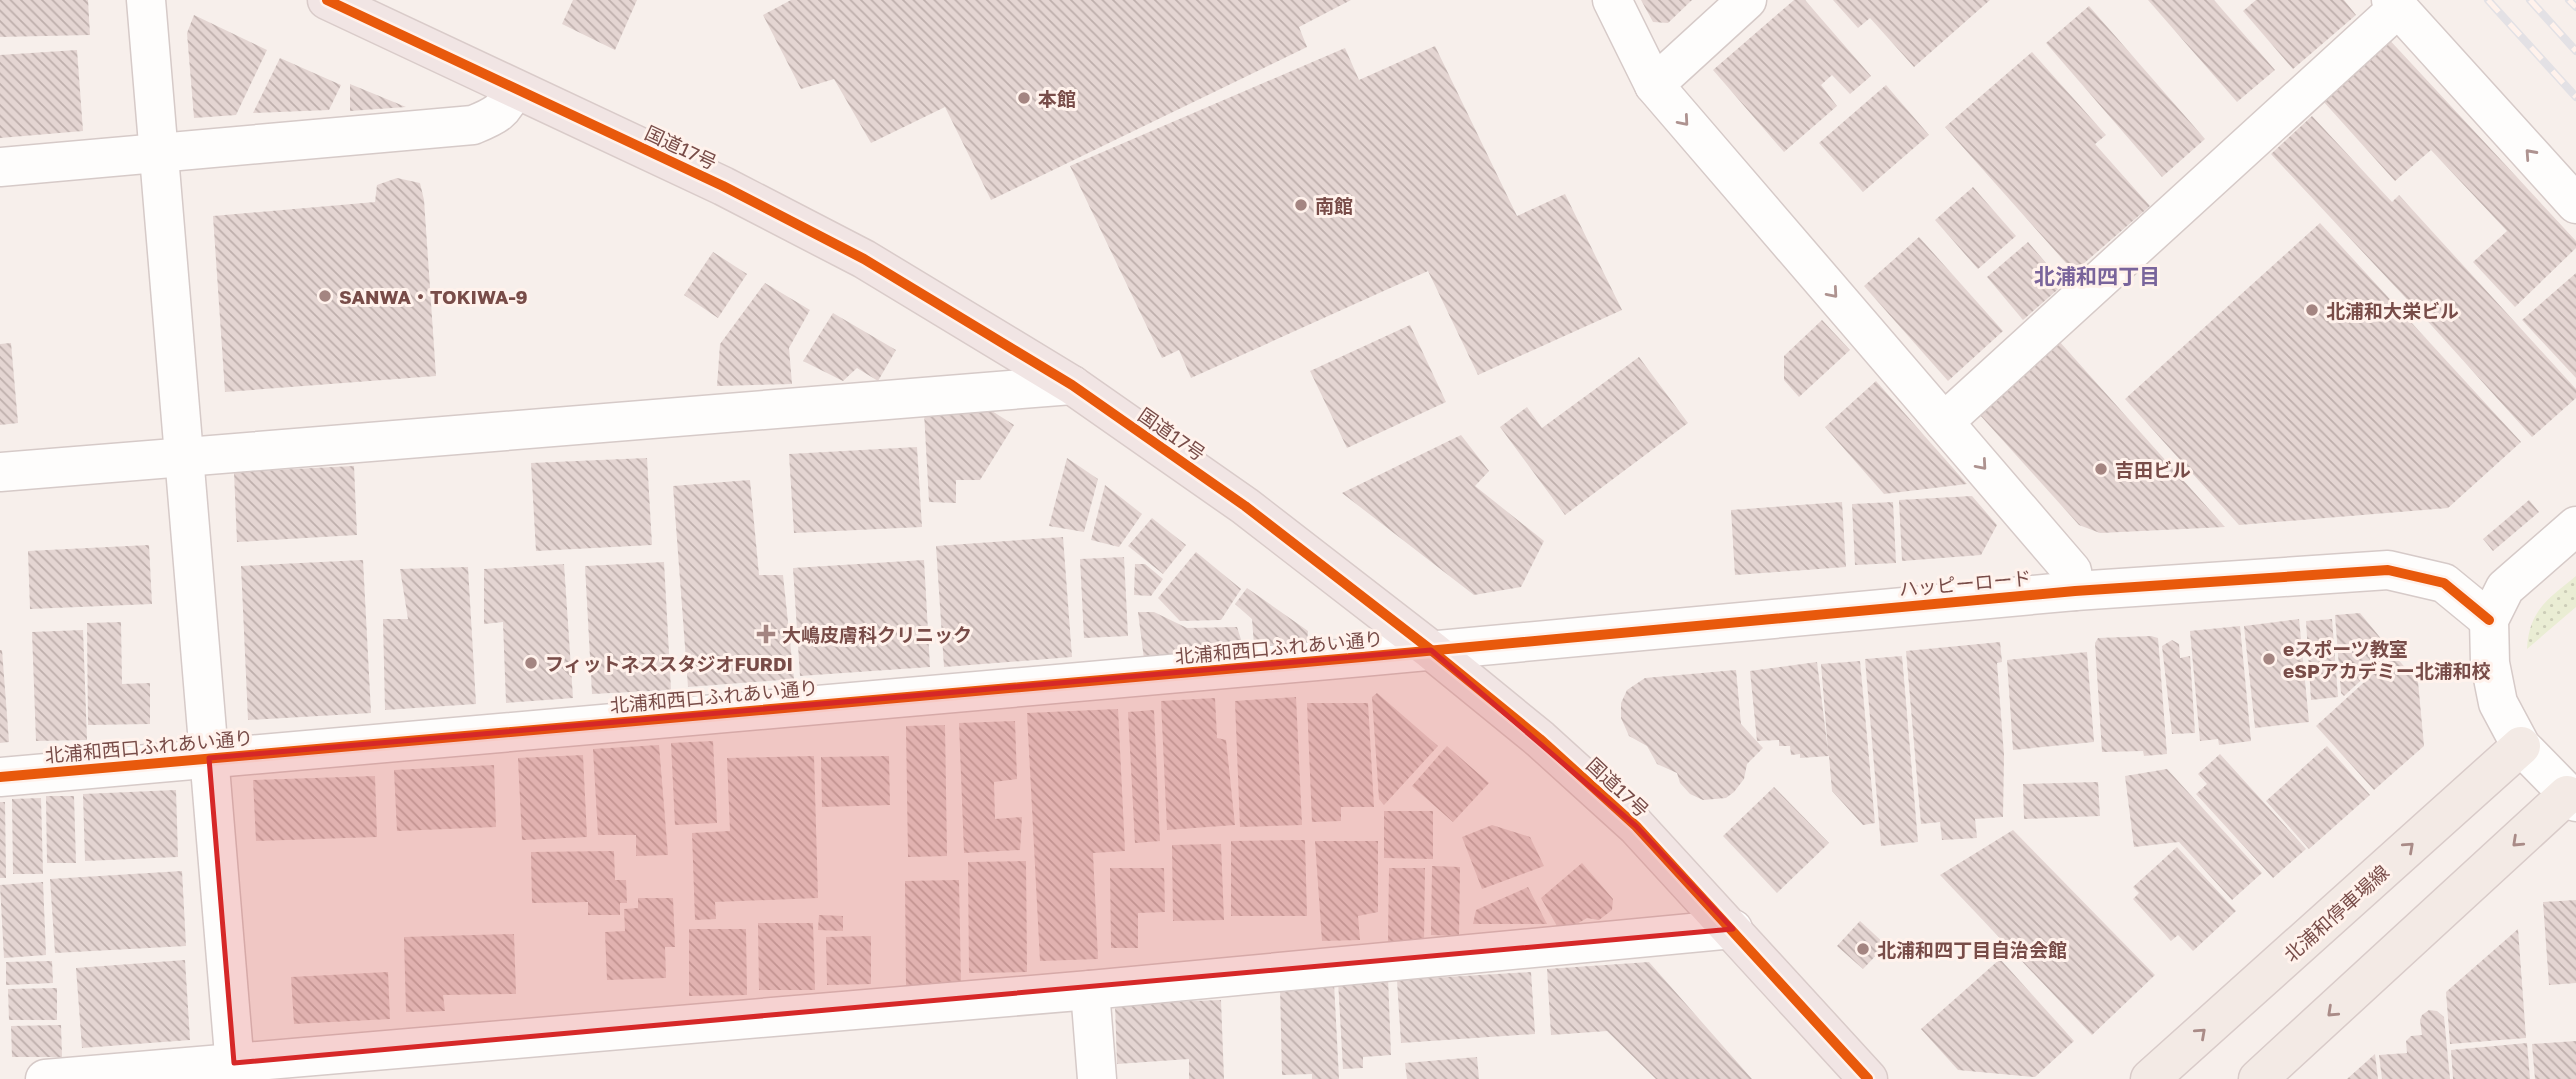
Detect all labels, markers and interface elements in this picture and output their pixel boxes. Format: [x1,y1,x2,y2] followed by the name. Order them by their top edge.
[1038,87,1076,110] place label: 本館
[1016,90,1032,106] marker: 本館
[1676,112,1688,125] one-way arrow
[642,120,720,174] street label: 国道17号
[2526,149,2538,162] one-way arrow
[1315,194,1353,217] place label: 南館
[1293,197,1309,213] marker: 南館
[2034,263,2160,289] district label: 北浦和四丁目
[339,285,528,308] place label: SANWA・TOKIWA-9
[1825,285,1837,298] one-way arrow
[317,288,333,304] marker: SANWA・TOKIWA-9
[2326,299,2459,322] place label: 北浦和大栄ビル
[2304,302,2320,318] marker: 北浦和大栄ビル
[1134,403,1210,465] street label: 国道17号
[1974,457,1986,470] one-way arrow
[2115,458,2191,481] place label: 吉田ビル
[2093,461,2109,477] marker: 吉田ビル
[1898,566,2032,600] street label: ハッピーロード
[782,623,972,646] place label: 大嶋皮膚科クリニック
[756,624,776,644] marker: 大嶋皮膚科クリニック
[1174,626,1384,668] street label: 北浦和西口ふれあい通り
[2283,637,2491,682] place label: eスポーツ教室 eSPアカデミー北浦和校
[2261,651,2277,667] marker: eスポーツ教室 eSPアカデミー北浦和校
[545,652,793,675] place label: フィットネススタジオFURDI
[523,655,539,671] marker: フィットネススタジオFURDI
[609,675,819,717] street label: 北浦和西口ふれあい通り
[44,725,254,767] street label: 北浦和西口ふれあい通り
[1582,753,1654,821] street label: 国道17号
[2512,833,2525,846] one-way arrow
[2401,843,2414,855] one-way arrow
[2279,860,2393,966] street label: 北浦和停車場線
[1877,938,2067,961] place label: 北浦和四丁目自治会館
[1855,941,1871,957] marker: 北浦和四丁目自治会館
[2327,1003,2340,1016] one-way arrow
[2193,1029,2206,1042] one-way arrow

